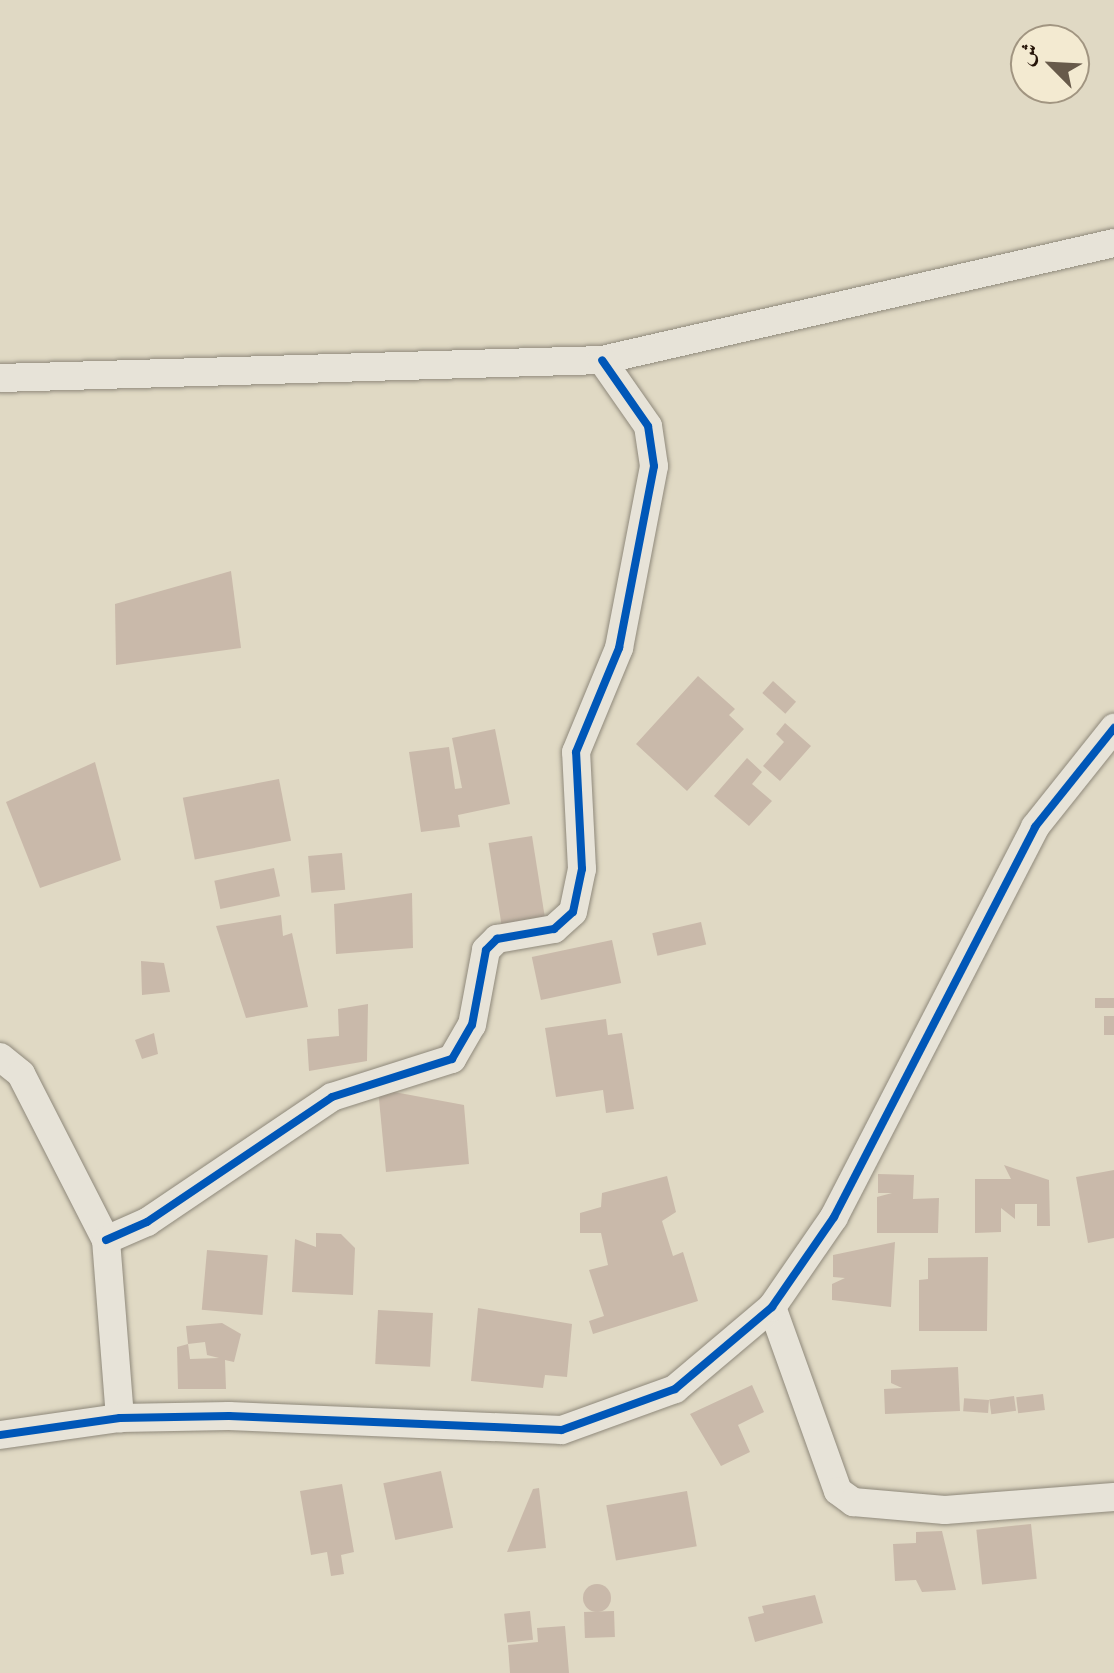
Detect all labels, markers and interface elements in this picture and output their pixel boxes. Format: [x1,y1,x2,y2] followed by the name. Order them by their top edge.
[1010,24,1090,104] north arrow
[1011,39,1048,71] text: ش

